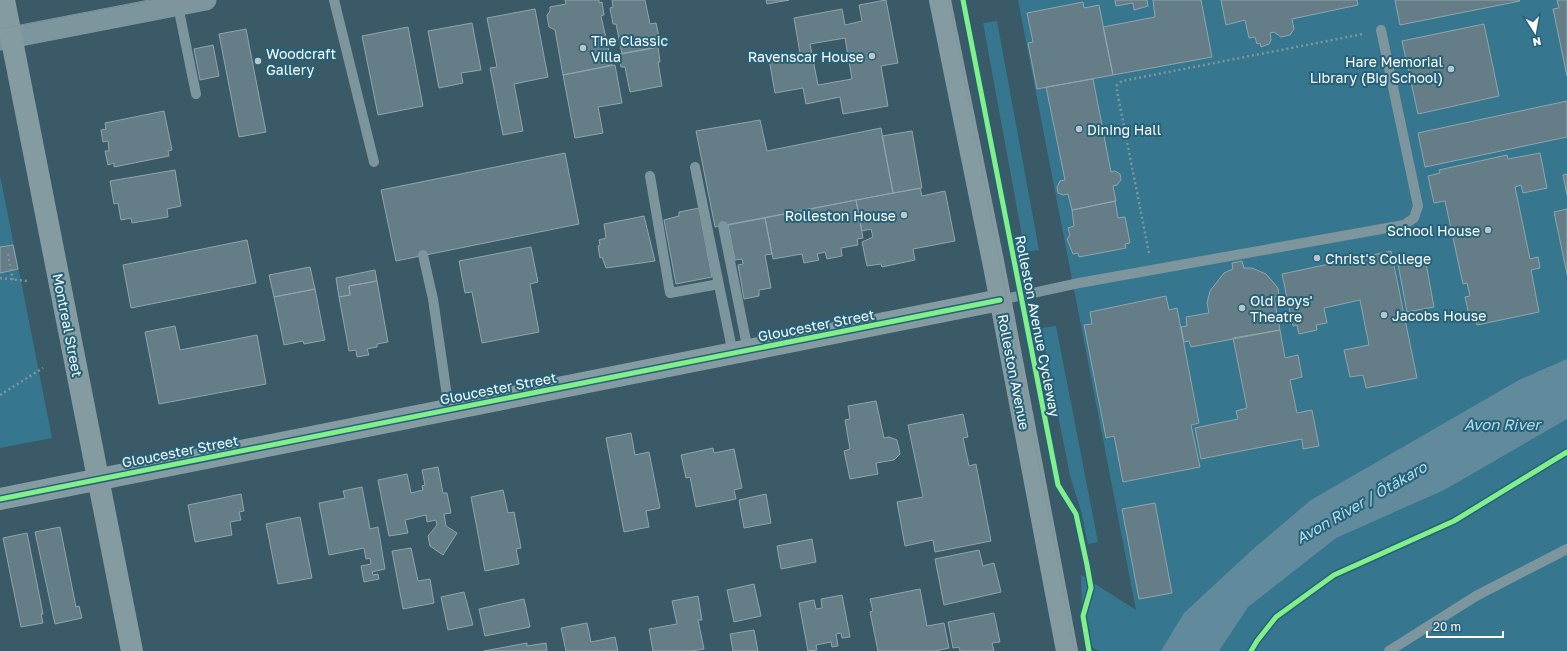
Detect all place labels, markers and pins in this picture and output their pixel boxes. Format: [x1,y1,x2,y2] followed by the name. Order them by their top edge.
[591,32,668,65] place label: The Classic Villa
[578,43,588,53] marker: The Classic Villa
[266,45,336,78] place label: Woodcraft Gallery
[748,48,864,65] place label: Ravenscar House
[867,51,877,61] marker: Ravenscar House
[1310,53,1443,86] place label: Hare Memorial Library (Big School)
[253,56,263,66] marker: Woodcraft Gallery
[1446,64,1456,74] marker: Hare Memorial Library (Big School)
[1087,121,1161,138] place label: Dining Hall
[1074,124,1084,134] marker: Dining Hall
[785,207,896,224] place label: Rolleston House
[899,210,909,220] marker: Rolleston House
[1387,222,1480,239] place label: School House
[1483,225,1493,235] marker: School House
[1325,250,1431,267] place label: Christ's College
[1312,253,1322,263] marker: Christ's College
[1250,292,1313,325] place label: Old Boys' Theatre
[1237,303,1247,313] marker: Old Boys' Theatre
[1392,307,1486,324] place label: Jacobs House
[1379,310,1389,320] marker: Jacobs House

